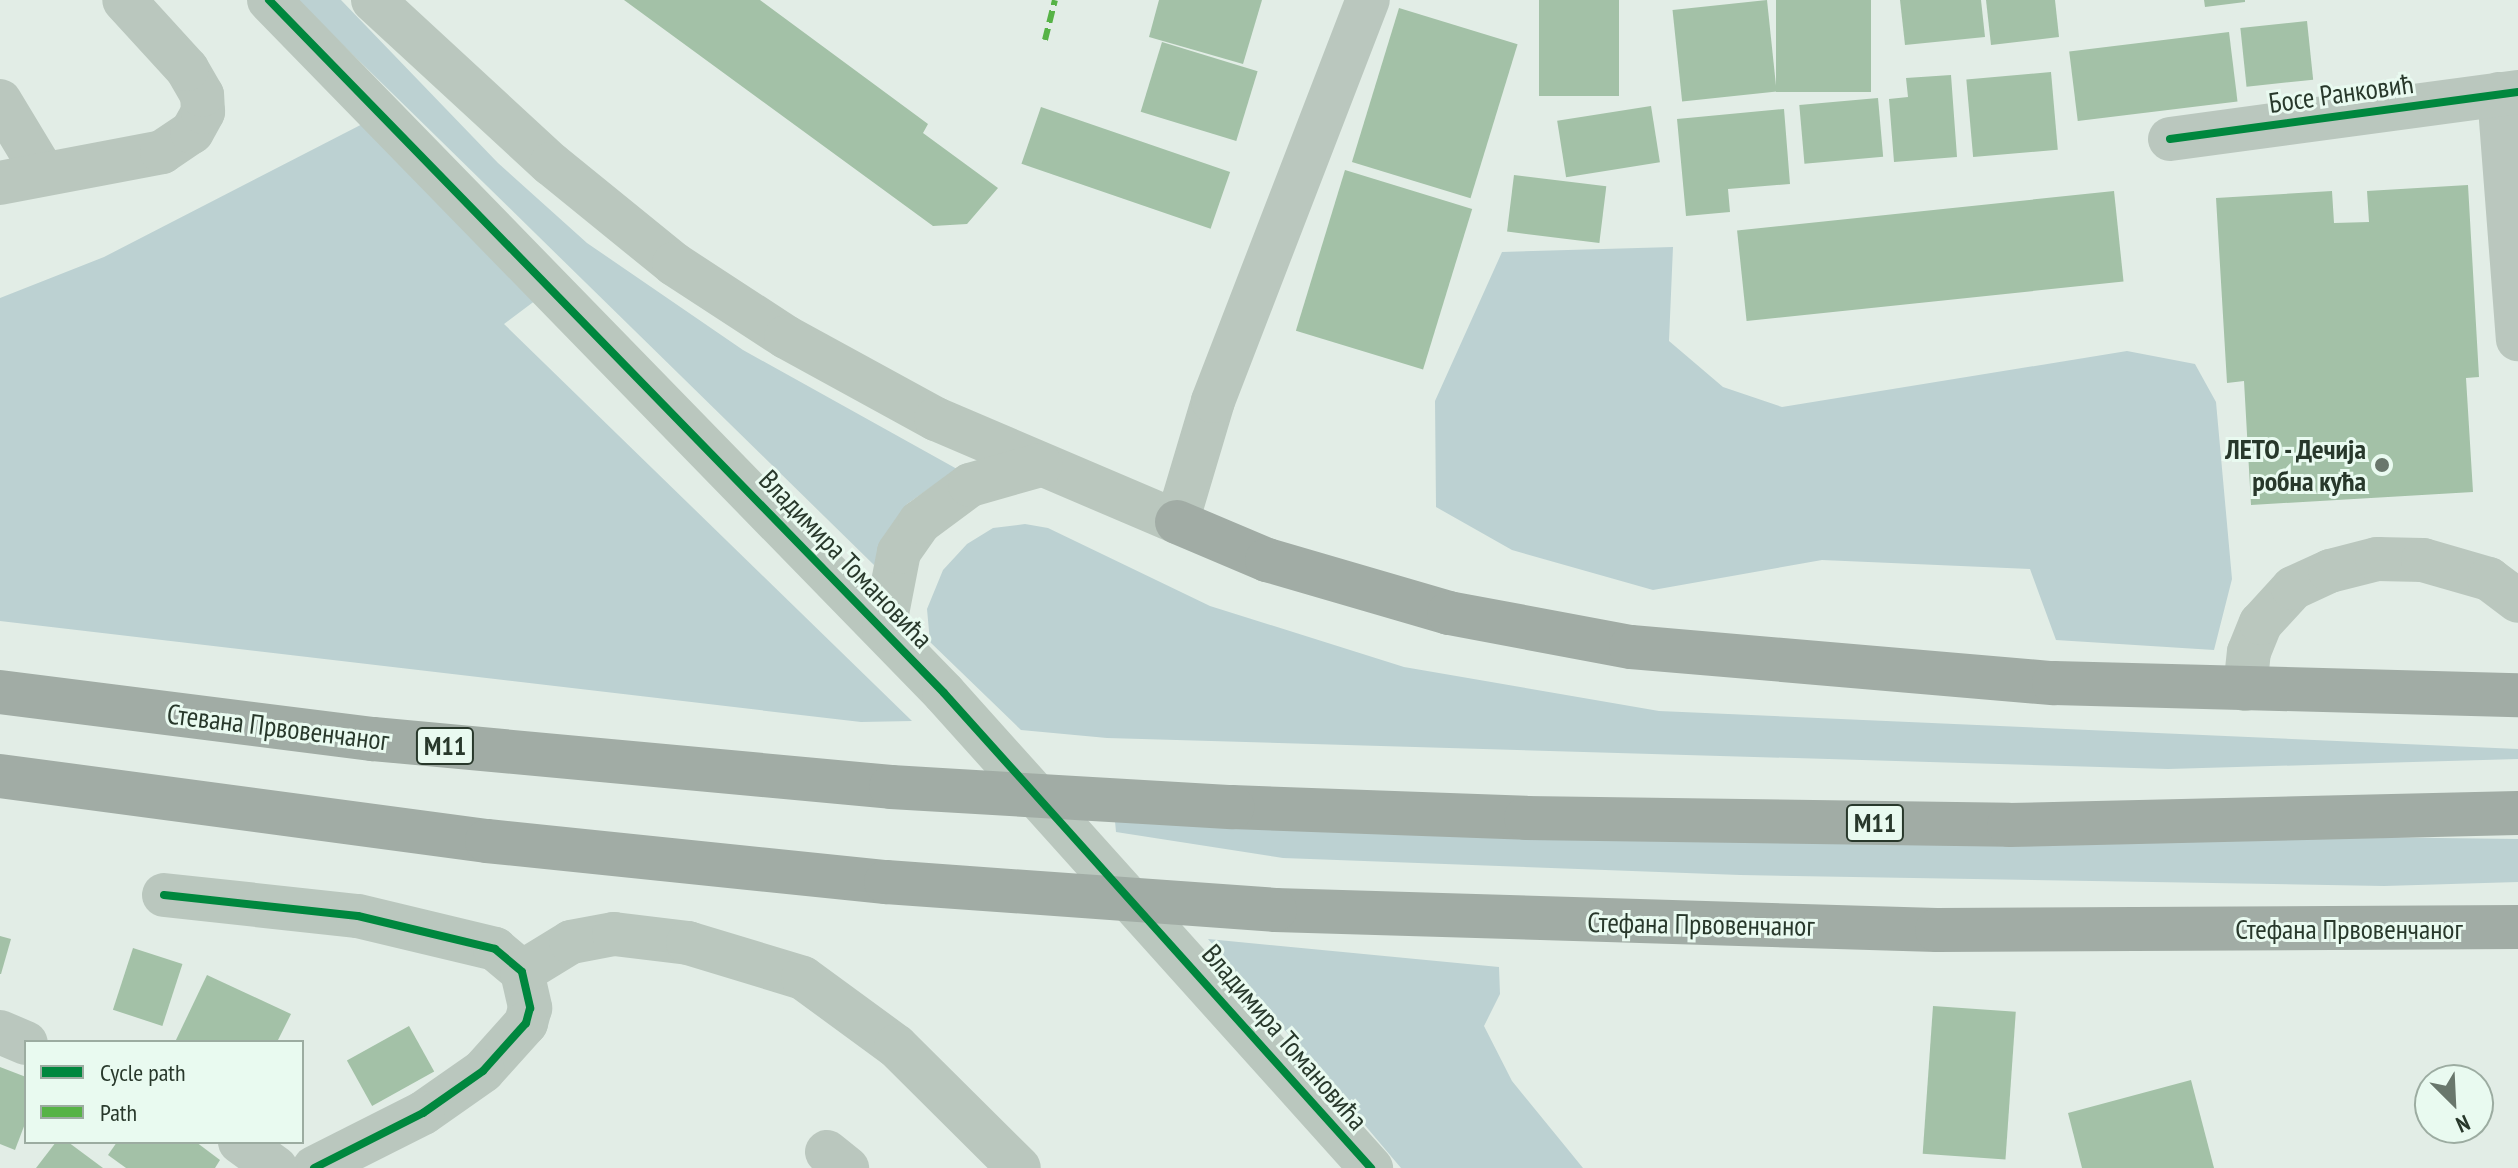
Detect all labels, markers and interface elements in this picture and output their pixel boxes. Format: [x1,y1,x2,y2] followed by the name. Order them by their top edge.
[2267,66,2415,120] street label: Босе Ранковић
[2222,432,2366,498] place label: ЛЕТО - Дечија робна кућа
[2373,456,2391,474] marker: ЛЕТО - Дечија робна кућа
[752,463,940,655] street label: Владимира Томановића
[165,697,391,757] street label: Стевана Првовенчаног
[415,724,475,768] road number: M11
[1845,801,1905,845] road number: M11
[1587,905,1815,943] street label: Стефана Првовенчаног
[2235,912,2463,946] street label: Стефана Првовенчаног
[1195,937,1375,1137] street label: Владимира Томановића
[24,1040,304,1144] legend
[100,1057,186,1088] text: Cycle path
[2414,1064,2494,1144] north arrow
[100,1097,137,1128] text: Path
[2452,1109,2474,1139] text: N

